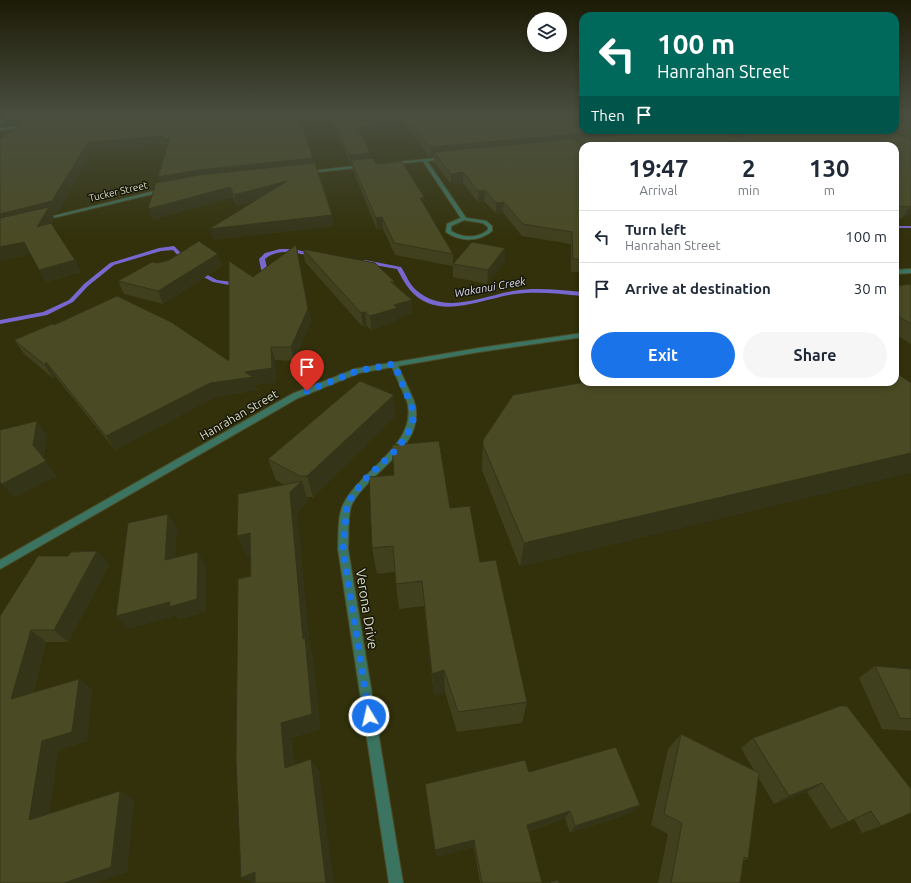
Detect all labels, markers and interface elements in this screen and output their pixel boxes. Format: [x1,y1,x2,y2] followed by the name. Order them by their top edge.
[527,12,567,52] map controls
[527,12,567,52] button: layers
[591,28,643,80] icon: left
[657,28,735,59] text: 100 m
[657,61,789,81] text: Hanrahan Street
[633,104,655,126] icon: arrive
[591,107,625,124] text: Then
[628,155,688,182] text: 19:47
[742,155,755,182] text: 2
[809,155,850,182] text: 130
[88,179,149,204] street label: Tucker Street
[639,183,677,197] text: Arrival
[738,183,760,197] text: min
[824,183,835,197] text: m
[625,221,686,238] text: Turn left
[591,226,613,248] icon: left
[845,228,887,245] text: 100 m
[625,238,721,252] text: Hanrahan Street
[453,275,527,299] water label: Wakanui Creek
[591,278,613,300] icon: arrive
[625,280,771,297] text: Arrive at destination
[854,280,887,297] text: 30 m
[591,332,735,378] button: Exit
[743,332,887,378] button: Share
[290,350,324,391] pin
[296,356,318,378] icon: arrive
[197,387,280,442] street label: Hanrahan Street
[353,568,381,650] street label: Verona Drive
[348,695,390,737] position arrow

